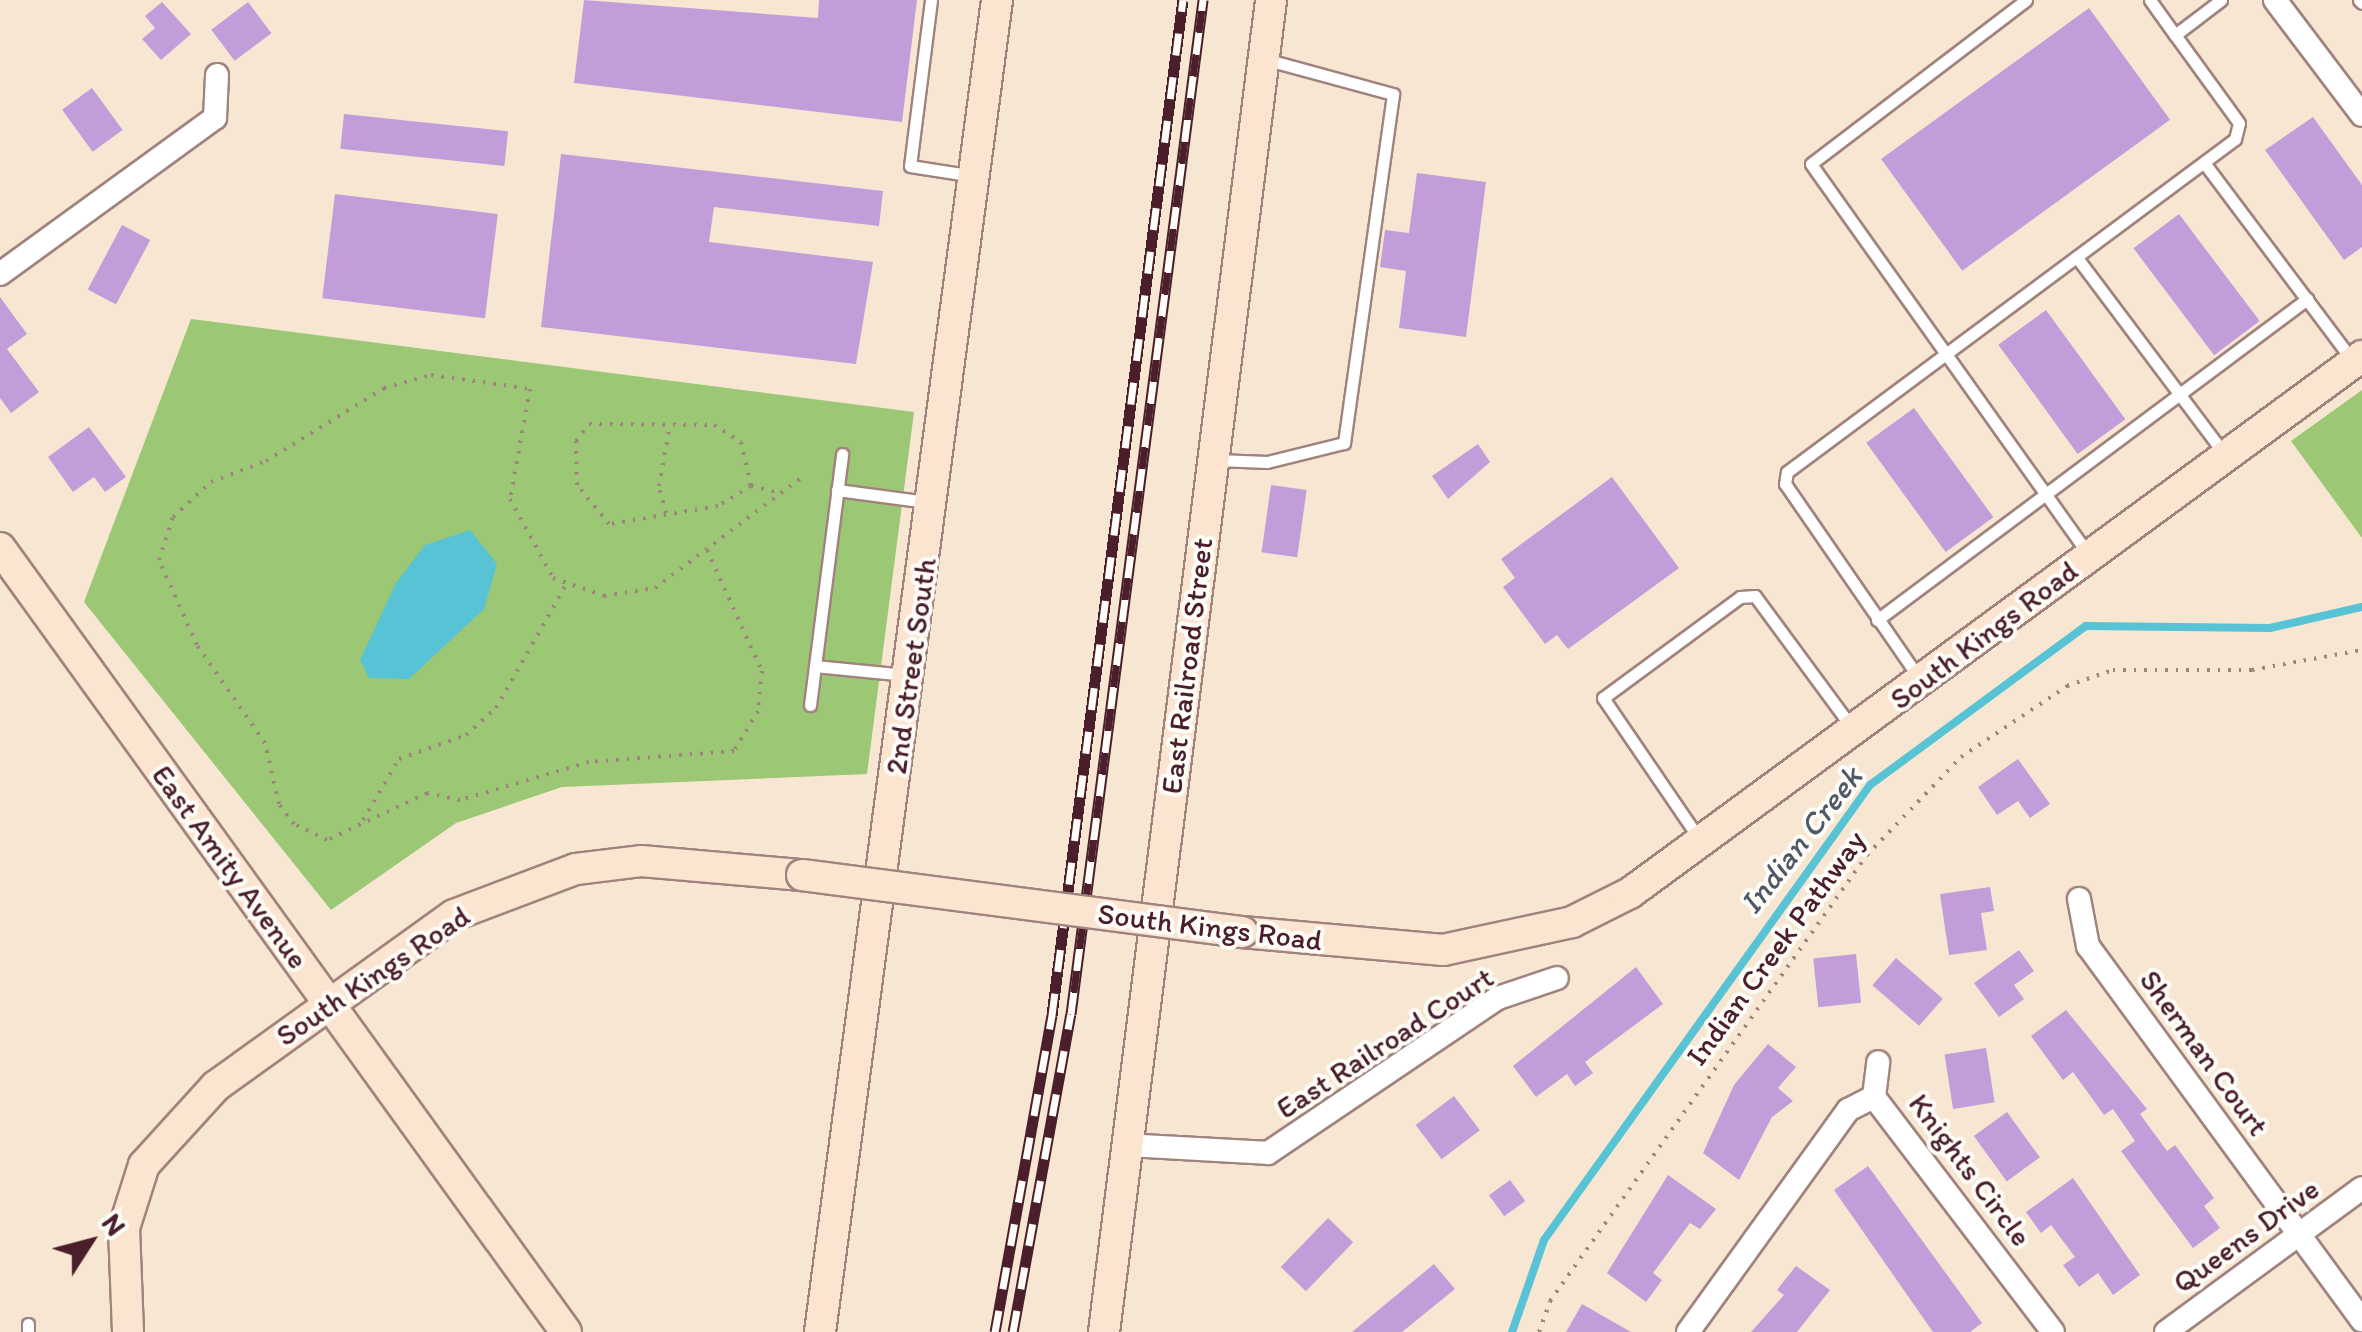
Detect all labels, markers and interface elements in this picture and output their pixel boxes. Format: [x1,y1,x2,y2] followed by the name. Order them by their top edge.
[1153,536,1221,796] street label: East Railroad Street
[1883,553,2085,717] street label: South Kings Road
[878,556,944,776] street label: 2nd Street South
[144,759,316,975] street label: East Amity Avenue
[1732,759,1870,921] water label: Indian Creek
[1679,824,1873,1072] street label: Indian Creek Pathway
[1096,895,1324,959] street label: South Kings Road
[269,898,477,1054] street label: South Kings Road
[1269,959,1501,1127] street label: East Railroad Court
[2132,963,2276,1143] street label: Sherman Court
[1901,1087,2039,1253] street label: Knights Circle
[2166,1171,2326,1301] street label: Queens Drive
[40,1192,140,1292] north arrow
[95,1207,134,1242] text: N

